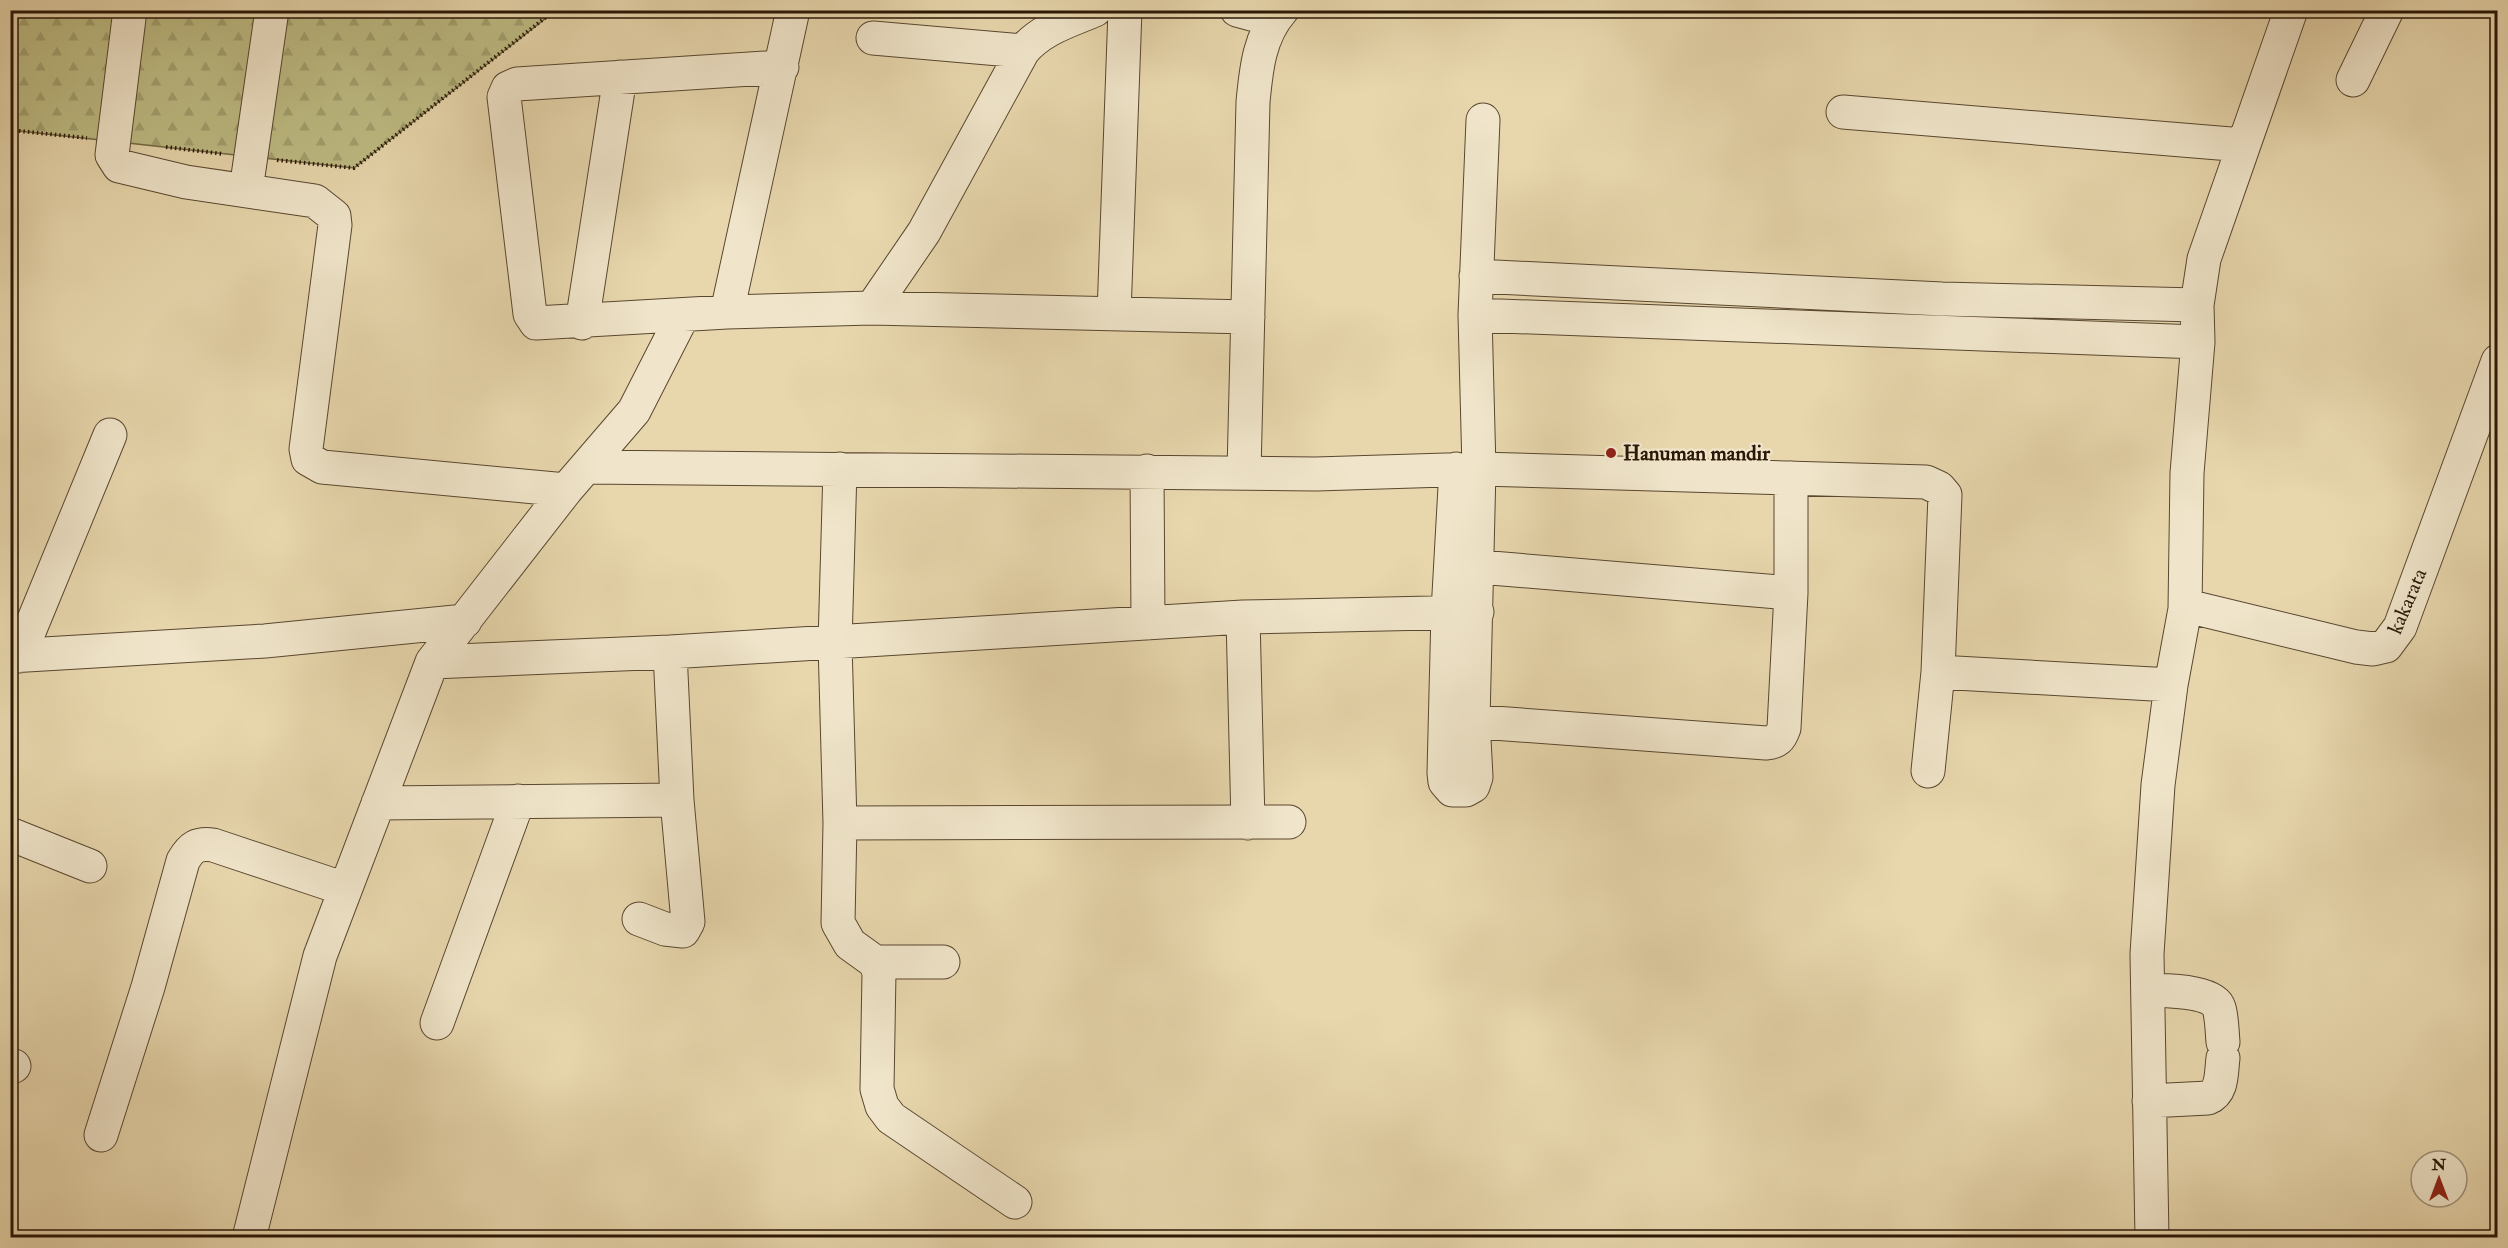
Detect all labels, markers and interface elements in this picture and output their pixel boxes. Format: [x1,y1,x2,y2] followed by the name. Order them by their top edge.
[1623,440,1771,467] place label: Hanuman mandir
[1604,446,1618,460] marker: Hanuman mandir
[2382,564,2433,638] street label: kakarata
[2409,1149,2469,1209] north arrow
[2431,1155,2447,1175] text: N

